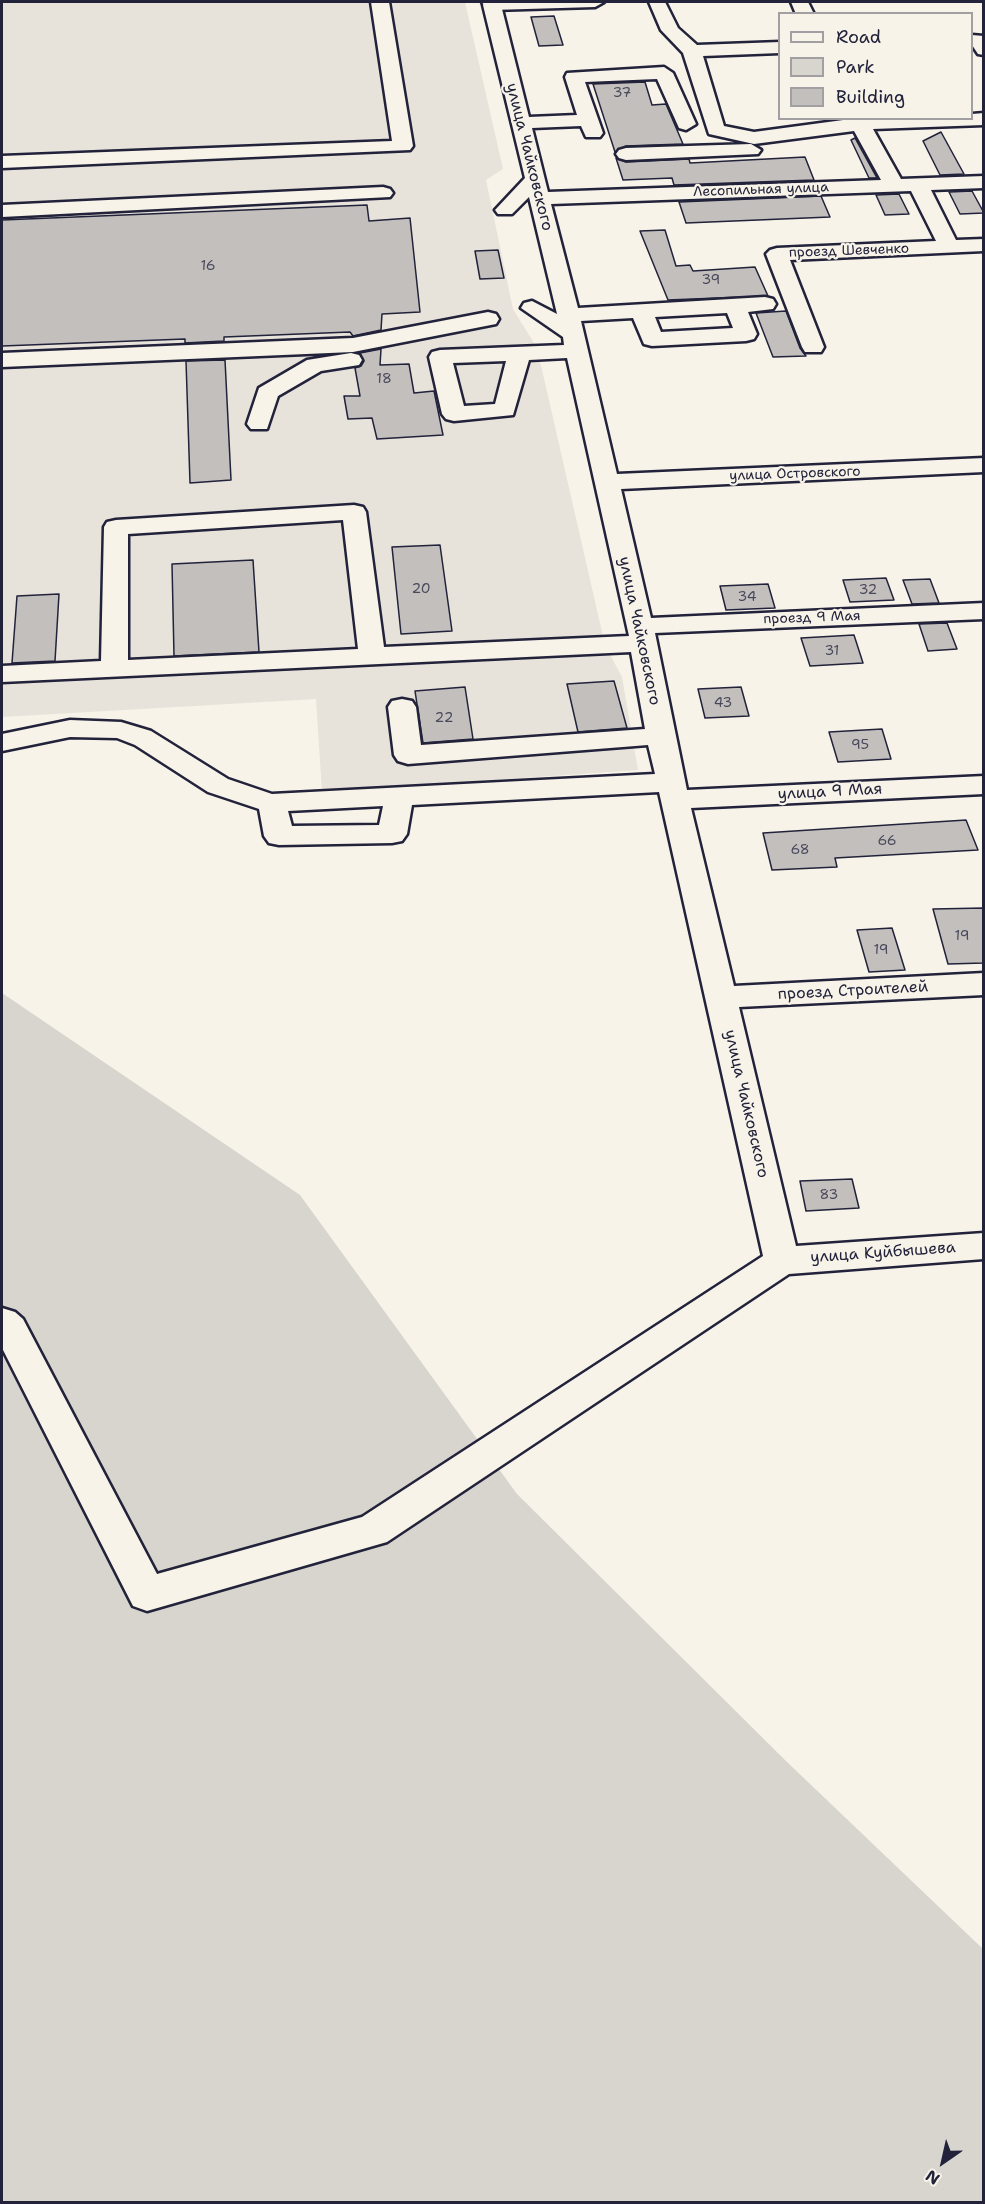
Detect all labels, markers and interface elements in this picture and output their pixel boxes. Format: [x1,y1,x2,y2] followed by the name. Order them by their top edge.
[778,12,973,120] legend
[836,25,881,49] text: Road
[836,55,875,79] text: Park
[501,81,557,233] street label: улица Чайковского
[613,85,631,101] house number: 37
[836,85,905,109] text: Building
[693,179,829,201] street label: Лесопильная улица
[789,241,909,261] street label: проезд Шевченко
[200,258,216,274] house number: 16
[702,272,720,288] house number: 39
[376,371,392,387] house number: 18
[729,463,861,485] street label: улица Островского
[614,555,664,707] street label: улица Чайковского
[411,581,431,597] house number: 20
[859,582,877,598] house number: 32
[737,589,757,605] house number: 34
[763,608,861,628] street label: проезд 9 Мая
[825,643,839,659] house number: 31
[714,695,732,711] house number: 43
[435,710,453,726] house number: 22
[851,737,869,753] house number: 95
[777,780,883,804] street label: улица 9 Мая
[877,833,897,849] house number: 66
[790,842,810,858] house number: 68
[954,928,970,944] house number: 19
[873,942,889,958] house number: 19
[777,977,929,1005] street label: проезд Строителей
[720,1028,772,1180] street label: улица Чайковского
[820,1187,838,1203] house number: 83
[810,1238,956,1268] street label: улица Куйбышева
[913,2132,973,2192] north arrow
[922,2165,944,2190] text: N

